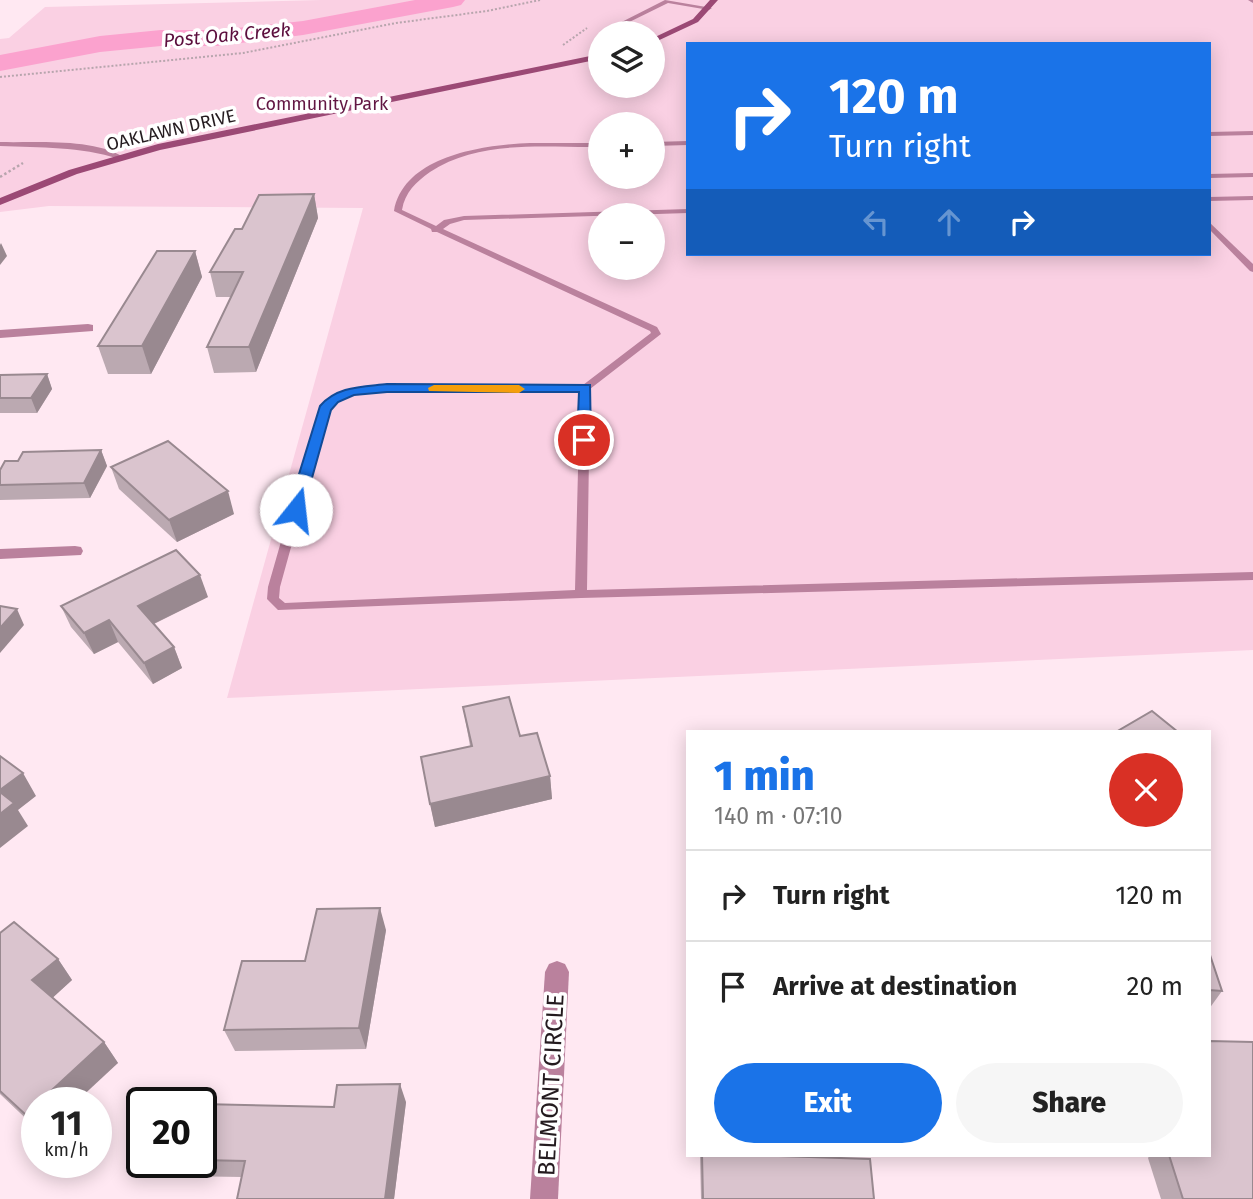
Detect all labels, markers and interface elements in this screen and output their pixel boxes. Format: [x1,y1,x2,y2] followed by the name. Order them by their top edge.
[162,18,292,52] water label: Post Oak Creek
[588,21,665,280] map controls
[588,21,665,98] button: layers
[829,67,959,126] text: 120 m
[714,70,805,161] icon: right
[256,93,389,115] park label: Community Park
[104,104,238,156] street label: OAKLAWN DRIVE
[588,112,665,189] button: +
[829,127,971,165] text: Turn right
[588,203,665,280] button: −
[857,203,895,241] icon: left
[930,203,968,241] icon: ahead
[1003,203,1041,241] icon: right
[554,410,614,470] pin
[565,421,603,459] icon: arrive
[259,473,333,547] position arrow
[714,751,815,801] text: 1 min
[1109,753,1183,827] button: close
[714,802,843,830] text: 140 m · 07:10
[714,877,752,915] icon: right
[773,880,890,911] text: Turn right
[1115,880,1183,911] text: 120 m
[714,968,752,1006] icon: arrive
[773,971,1017,1002] text: Arrive at destination
[1126,971,1183,1002] text: 20 m
[532,993,570,1177] street label: BELMONT CIRCLE
[714,1063,942,1143] button: Exit
[956,1063,1183,1143] button: Share
[126,1087,217,1178] speed limit sign: 20
[51,1102,82,1144] text: 11
[44,1139,89,1161] text: km/h

